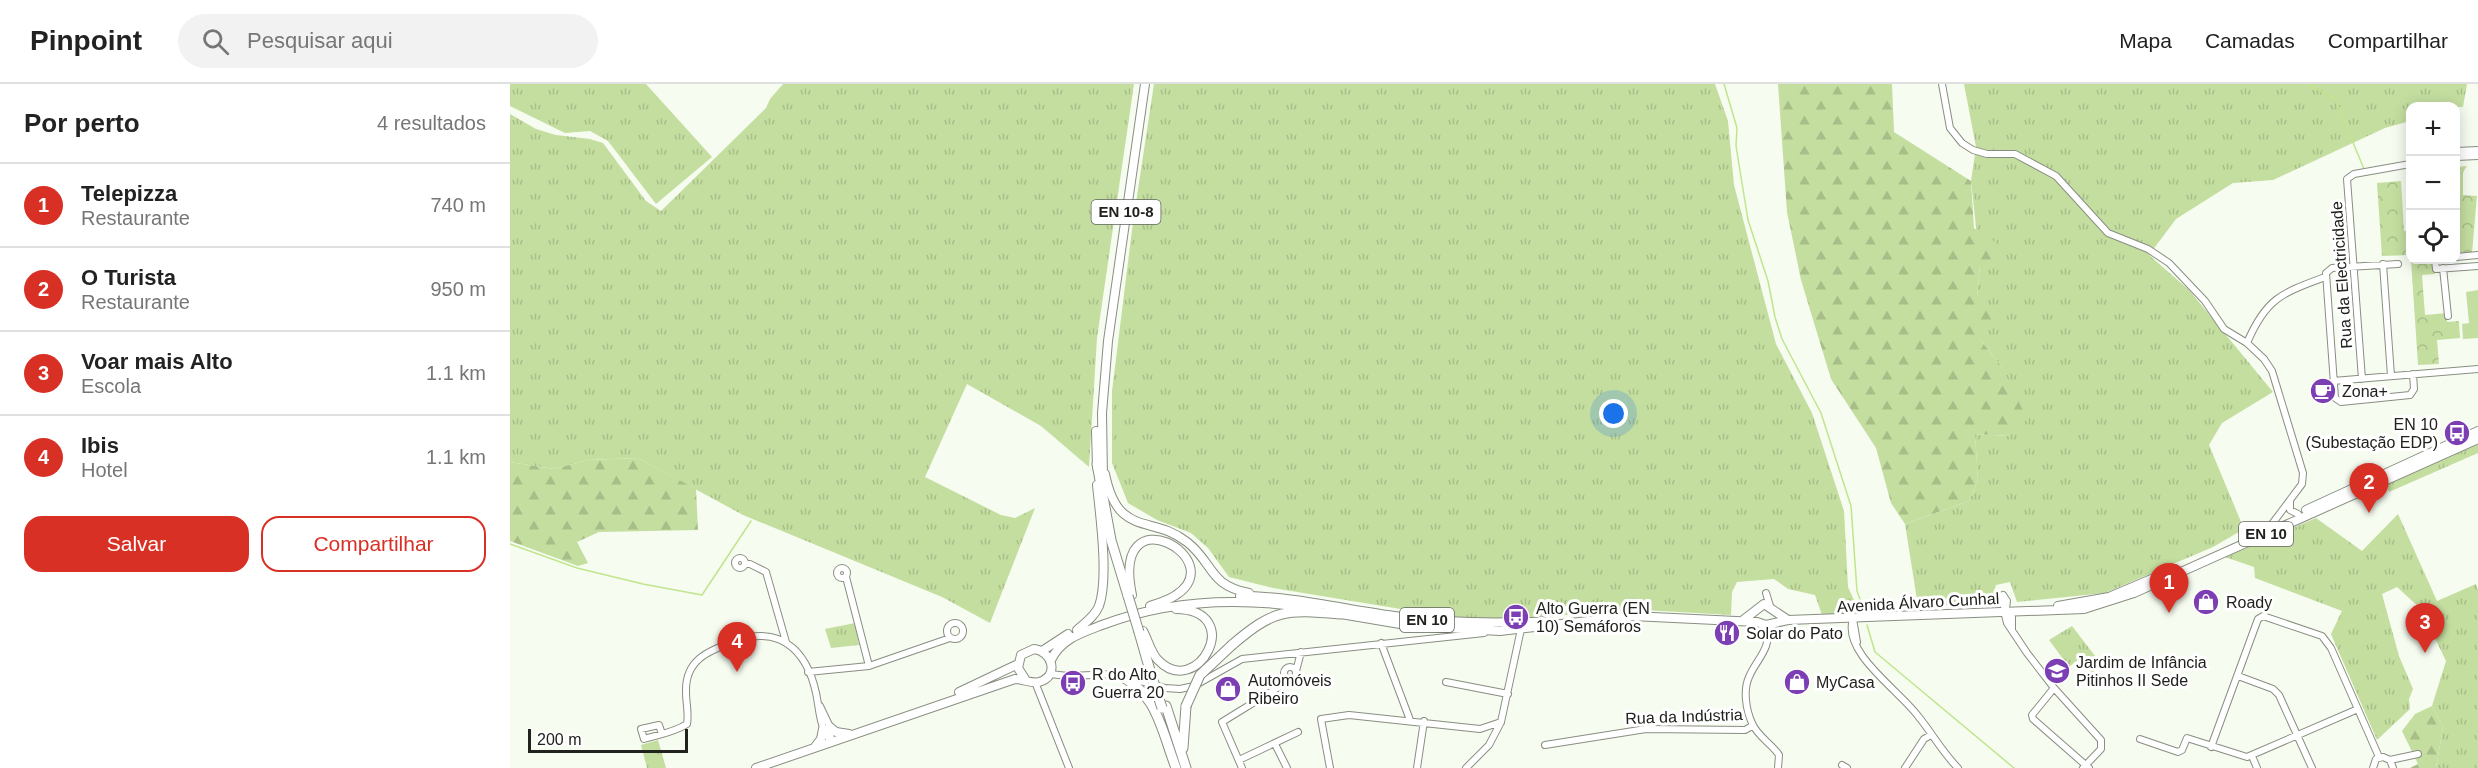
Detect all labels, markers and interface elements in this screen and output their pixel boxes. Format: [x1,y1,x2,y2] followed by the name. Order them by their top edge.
[178,14,598,68] search box
[30,25,142,56] text: Pinpoint
[199,25,232,58] icon: search
[247,28,393,53] text: Pesquisar aqui
[2119,29,2172,52] text: Mapa
[2205,29,2295,52] text: Camadas
[2328,29,2448,52] text: Compartilhar
[2406,102,2460,264] map controls
[2406,102,2460,156] button: +
[24,108,140,138] text: Por perto
[377,112,486,134] text: 4 resultados
[2406,156,2460,210] button: −
[81,181,177,206] text: Telepizza
[38,194,49,216] text: 1
[430,194,486,216] text: 740 m
[1092,200,1160,224] road number: EN 10-8
[2328,201,2355,349] street label: Rua da Electricidade
[81,207,190,229] text: Restaurante
[2406,210,2460,264] button: locate
[81,265,176,290] text: O Turista
[38,278,49,300] text: 2
[430,278,486,300] text: 950 m
[81,291,190,313] text: Restaurante
[81,349,233,374] text: Voar mais Alto
[38,362,49,384] text: 3
[426,362,486,384] text: 1.1 km
[81,375,141,397] text: Escola
[2308,376,2338,406] cafe icon: Zona+
[2342,383,2388,400] place label: Zona+
[1599,399,1628,428] your location
[2305,416,2438,451] place label: EN 10 (Subestação EDP)
[2442,418,2472,448] bus stop icon: EN 10 (Subestação EDP)
[81,433,119,458] text: Ibis
[38,446,49,468] text: 4
[426,446,486,468] text: 1.1 km
[81,459,128,481] text: Hotel
[2350,464,2388,513] pin: 2
[24,516,249,572] button: Salvar
[261,516,486,572] button: Compartilhar
[2239,522,2293,546] road number: EN 10
[2150,564,2188,613] pin: 1
[2191,587,2221,617] shop icon: Roady
[1836,589,2000,615] street label: Avenida Álvaro Cunhal
[2226,594,2272,611] place label: Roady
[1536,600,1650,635] place label: Alto Guerra (EN 10) Semáforos
[1501,602,1531,632] bus stop icon: Alto Guerra (EN 10) Semáforos
[2406,604,2444,653] pin: 3
[1400,608,1454,632] road number: EN 10
[1712,618,1742,648] restaurant icon: Solar do Pato
[718,622,756,672] pin: 4
[1746,625,1843,642] place label: Solar do Pato
[2076,654,2207,689] place label: Jardim de Infância Pitinhos II Sede
[2042,656,2072,686] school or university icon: Jardim de Infância Pitinhos II Sede
[1092,666,1164,701] place label: R do Alto Guerra 20
[1782,667,1812,697] shop icon: MyCasa
[1058,668,1088,698] bus stop icon: R do Alto Guerra 20
[1248,672,1332,707] place label: Automóveis Ribeiro
[1213,674,1243,704] shop icon: Automóveis Ribeiro
[1816,674,1875,691] place label: MyCasa
[1625,706,1743,727] street label: Rua da Indústria
[528,726,688,754] scale bar
[537,731,581,748] text: 200 m

